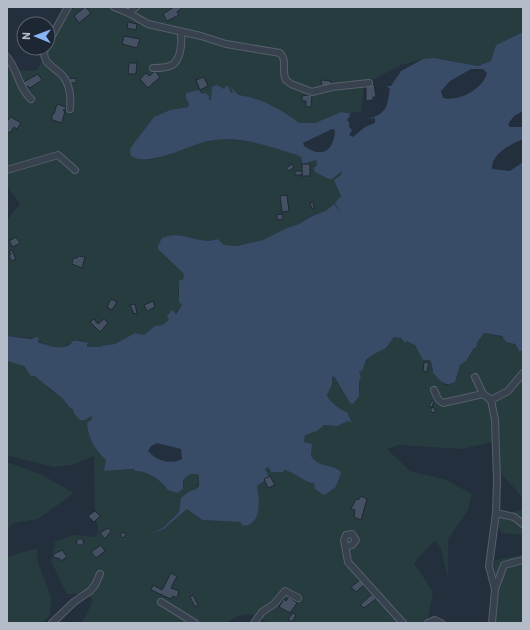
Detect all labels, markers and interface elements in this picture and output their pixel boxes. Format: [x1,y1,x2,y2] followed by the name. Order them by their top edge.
[16,16,56,56] north arrow
[19,32,33,40] text: N

